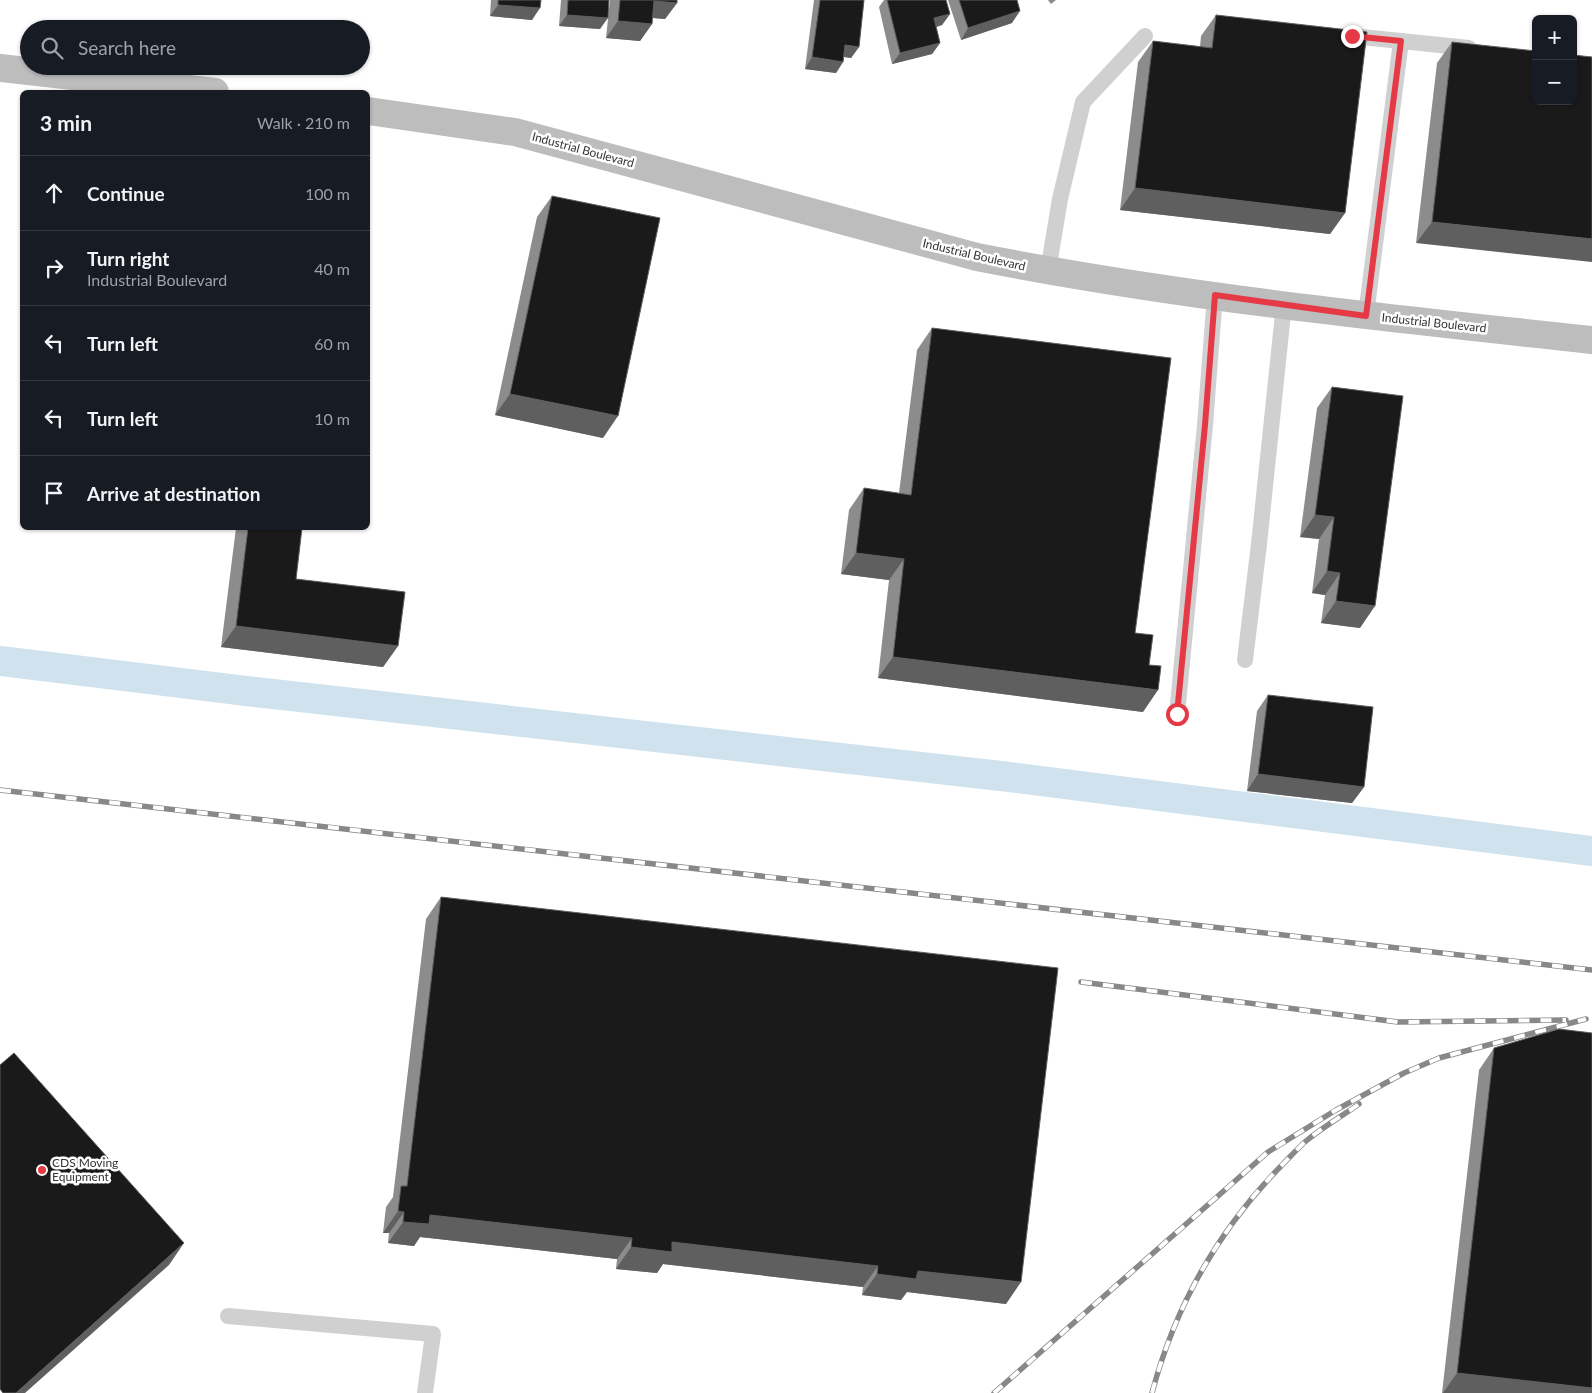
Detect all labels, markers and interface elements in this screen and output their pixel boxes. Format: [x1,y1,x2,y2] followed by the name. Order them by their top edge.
[1532,15,1577,105] map controls
[1532,15,1577,60] button: +
[20,20,370,75] search box
[1341,25,1364,48] route end
[38,34,66,62] icon: search
[78,36,176,59] text: Search here
[1532,60,1577,105] button: −
[40,110,92,135] text: 3 min
[257,113,350,132] text: Walk · 210 m
[530,129,636,170] street label: Industrial Boulevard
[40,179,68,207] icon: ahead
[87,182,165,205] text: Continue
[305,184,350,203] text: 100 m
[921,235,1027,274] street label: Industrial Boulevard
[87,247,169,270] text: Turn right
[40,254,68,282] icon: right
[314,259,350,278] text: 40 m
[87,270,227,289] text: Industrial Boulevard
[1381,310,1487,335] street label: Industrial Boulevard
[40,329,68,357] icon: left
[87,332,158,355] text: Turn left
[314,334,350,353] text: 60 m
[40,404,68,432] icon: left
[87,407,158,430] text: Turn left
[314,409,350,428] text: 10 m
[40,479,68,507] icon: arrive
[87,482,260,505] text: Arrive at destination
[1166,703,1189,726] route start
[52,1155,118,1184] place label: CDS Moving Equipment
[36,1164,48,1176] marker: CDS Moving Equipment

